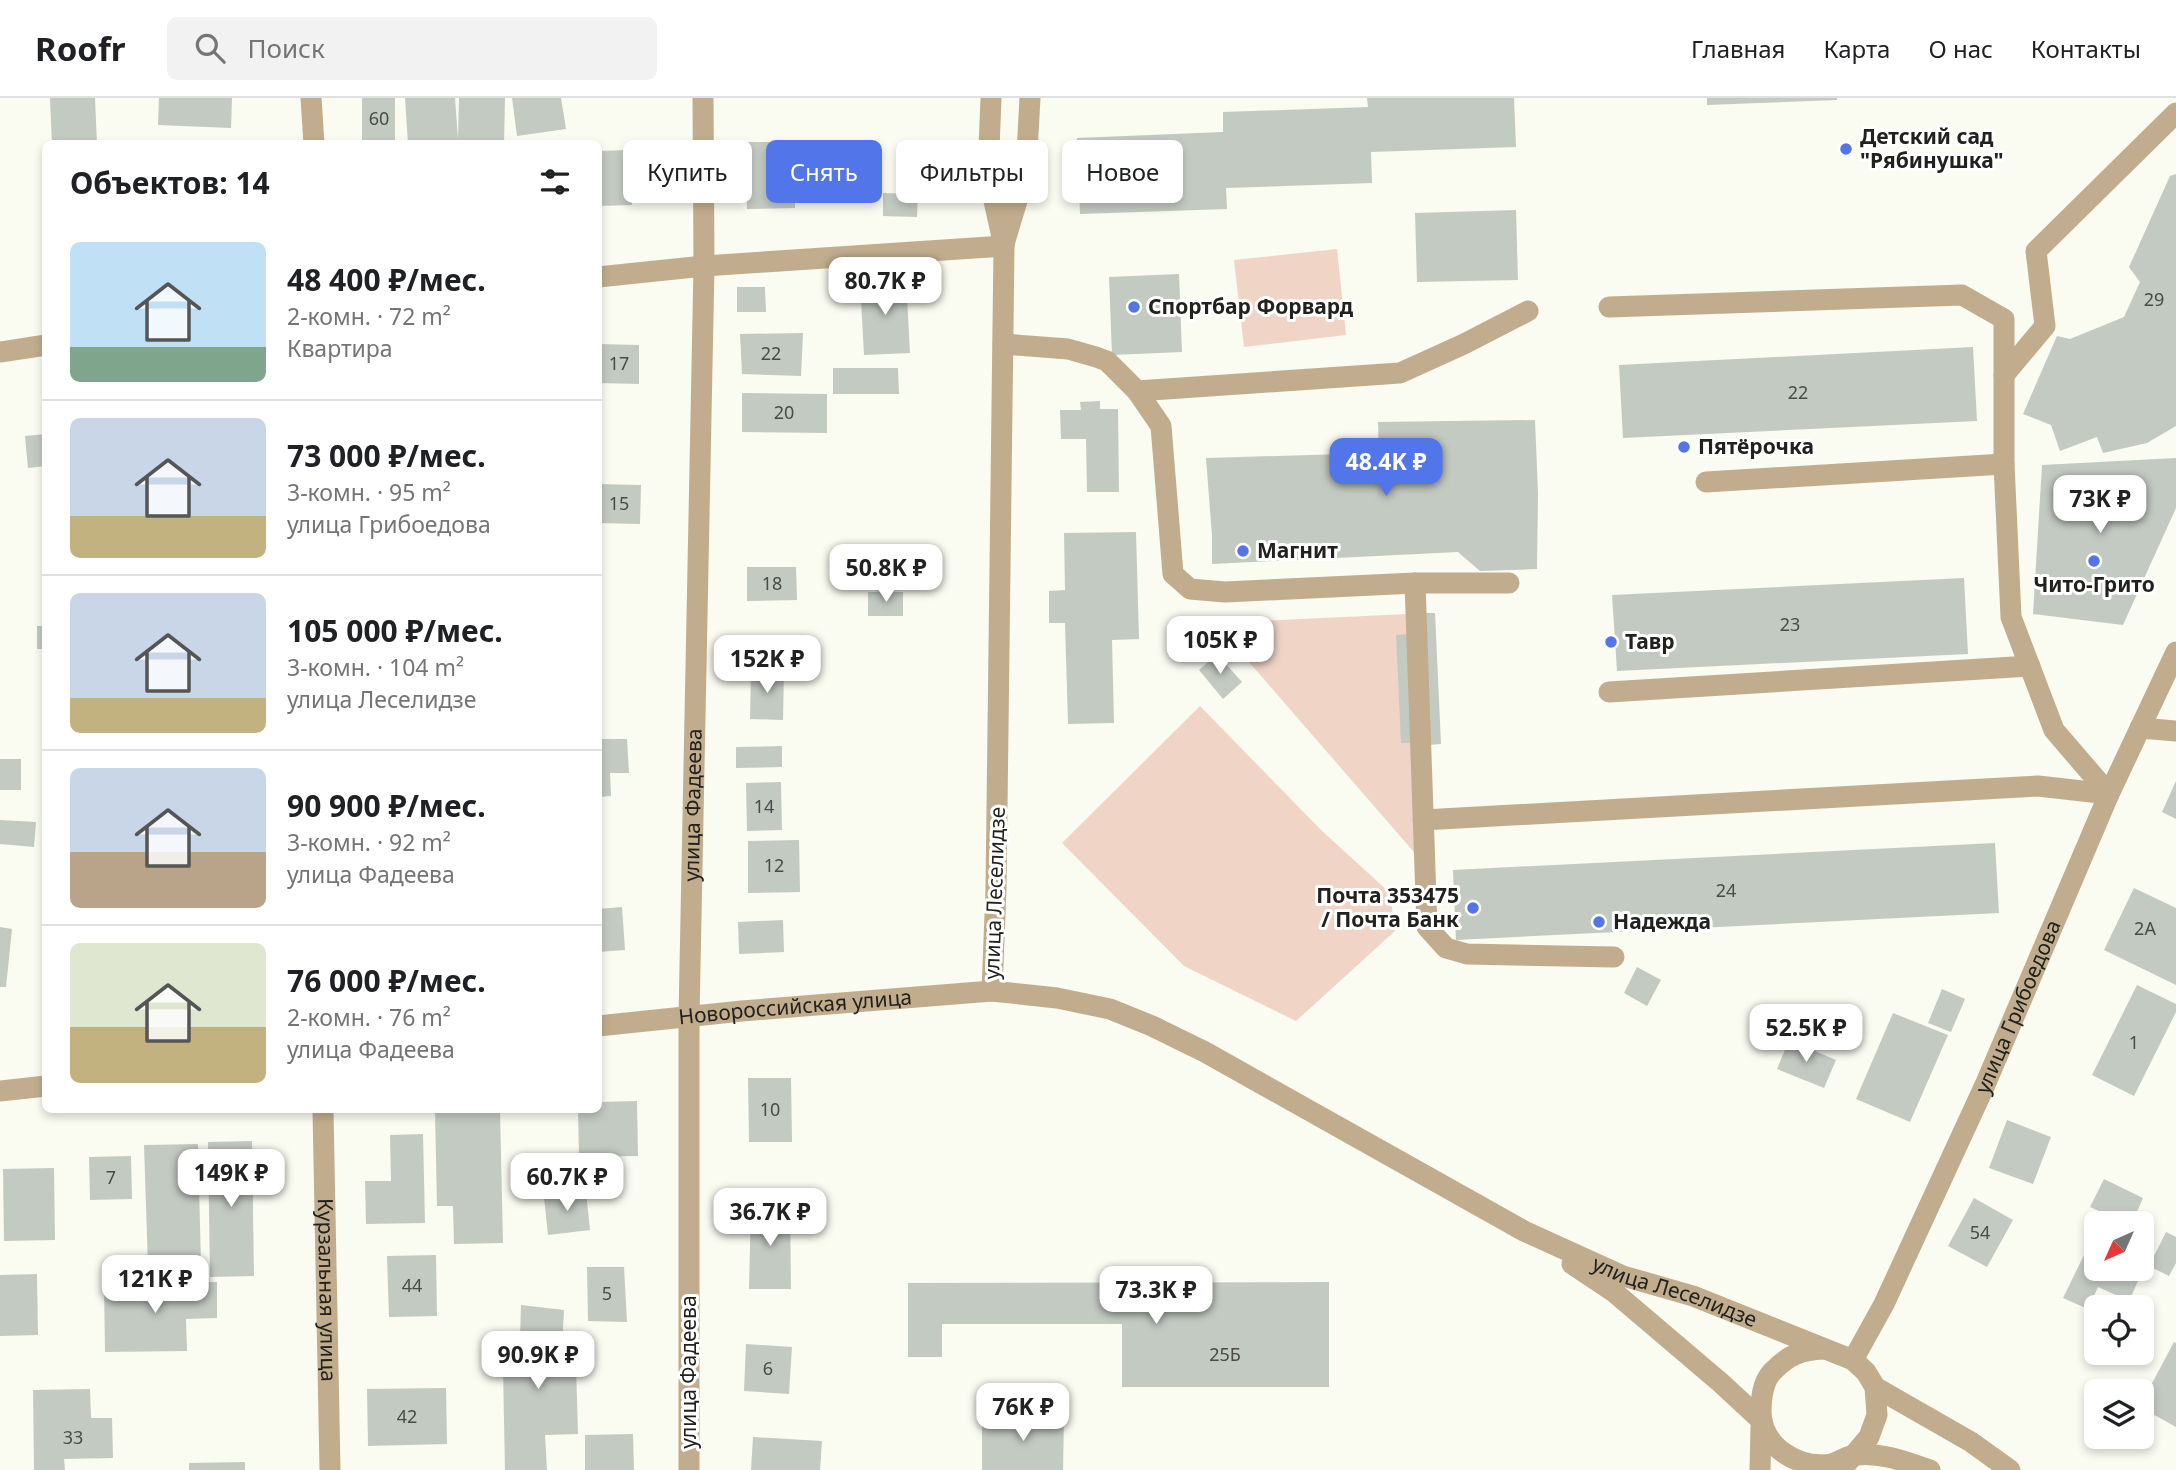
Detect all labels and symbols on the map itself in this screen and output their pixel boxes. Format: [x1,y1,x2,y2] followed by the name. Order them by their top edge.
[369,106,389,130] house number: 60
[1860,122,2004,174] place label: Детский сад "Рябинушка"
[1838,141,1854,157] marker: Детский сад "Рябинушка"
[820,258,950,317] pin: 80.7K ₽
[2144,287,2164,311] house number: 29
[1148,292,1354,320] place label: Спортбар Форвард
[1126,299,1142,315] marker: Спортбар Форвард
[761,341,781,365] house number: 22
[609,351,629,375] house number: 17
[1788,380,1808,404] house number: 22
[774,400,794,424] house number: 20
[1698,432,1814,460] place label: Пятёрочка
[1321,438,1451,498] pin: 48.4K ₽
[1676,439,1692,455] marker: Пятёрочка
[2051,476,2149,535] pin: 73K ₽
[609,491,629,515] house number: 15
[1257,536,1338,564] place label: Магнит
[1235,543,1251,559] marker: Магнит
[821,545,951,604] pin: 50.8K ₽
[2086,553,2102,569] marker: Чито-Грито
[2033,570,2155,598] place label: Чито-Грито
[762,571,782,595] house number: 18
[1780,612,1800,636] house number: 23
[1163,616,1277,676] pin: 105K ₽
[1625,627,1675,655] place label: Тавр
[1603,634,1619,650] marker: Тавр
[710,636,824,695] pin: 152K ₽
[677,728,708,882] street label: улица Фадеева
[754,794,774,818] house number: 14
[977,806,1011,980] street label: улица Леселидзе
[764,853,784,877] house number: 12
[1716,878,1736,902] house number: 24
[1316,881,1459,933] place label: Почта 353475 / Почта Банк
[1465,900,1481,916] marker: Почта 353475 / Почта Банк
[1613,907,1711,935] place label: Надежда
[1591,914,1607,930] marker: Надежда
[1968,915,2067,1098] street label: улица Грибоедова
[2134,916,2156,940] house number: 2А
[677,982,913,1031] street label: Новороссийская улица
[1741,1004,1871,1064] pin: 52.5K ₽
[2129,1030,2139,1054] house number: 1
[760,1097,780,1121] house number: 10
[174,1150,288,1209] pin: 149K ₽
[502,1154,632,1213] pin: 60.7K ₽
[106,1165,116,1189] house number: 7
[705,1188,835,1248] pin: 36.7K ₽
[312,1198,343,1382] street label: Курзальная улица
[2084,1211,2154,1281] north arrow
[1970,1220,1990,1244] house number: 54
[1588,1249,1761,1333] street label: улица Леселидзе
[98,1256,212,1315] pin: 121K ₽
[1091,1266,1221,1326] pin: 73.3K ₽
[402,1273,422,1297] house number: 44
[602,1281,612,1305] house number: 5
[674,1295,702,1449] street label: улица Фадеева
[473,1332,603,1391] pin: 90.9K ₽
[1209,1342,1241,1366] house number: 25Б
[763,1356,773,1380] house number: 6
[974,1384,1072,1443] pin: 76K ₽
[397,1404,417,1428] house number: 42
[63,1425,83,1449] house number: 33

